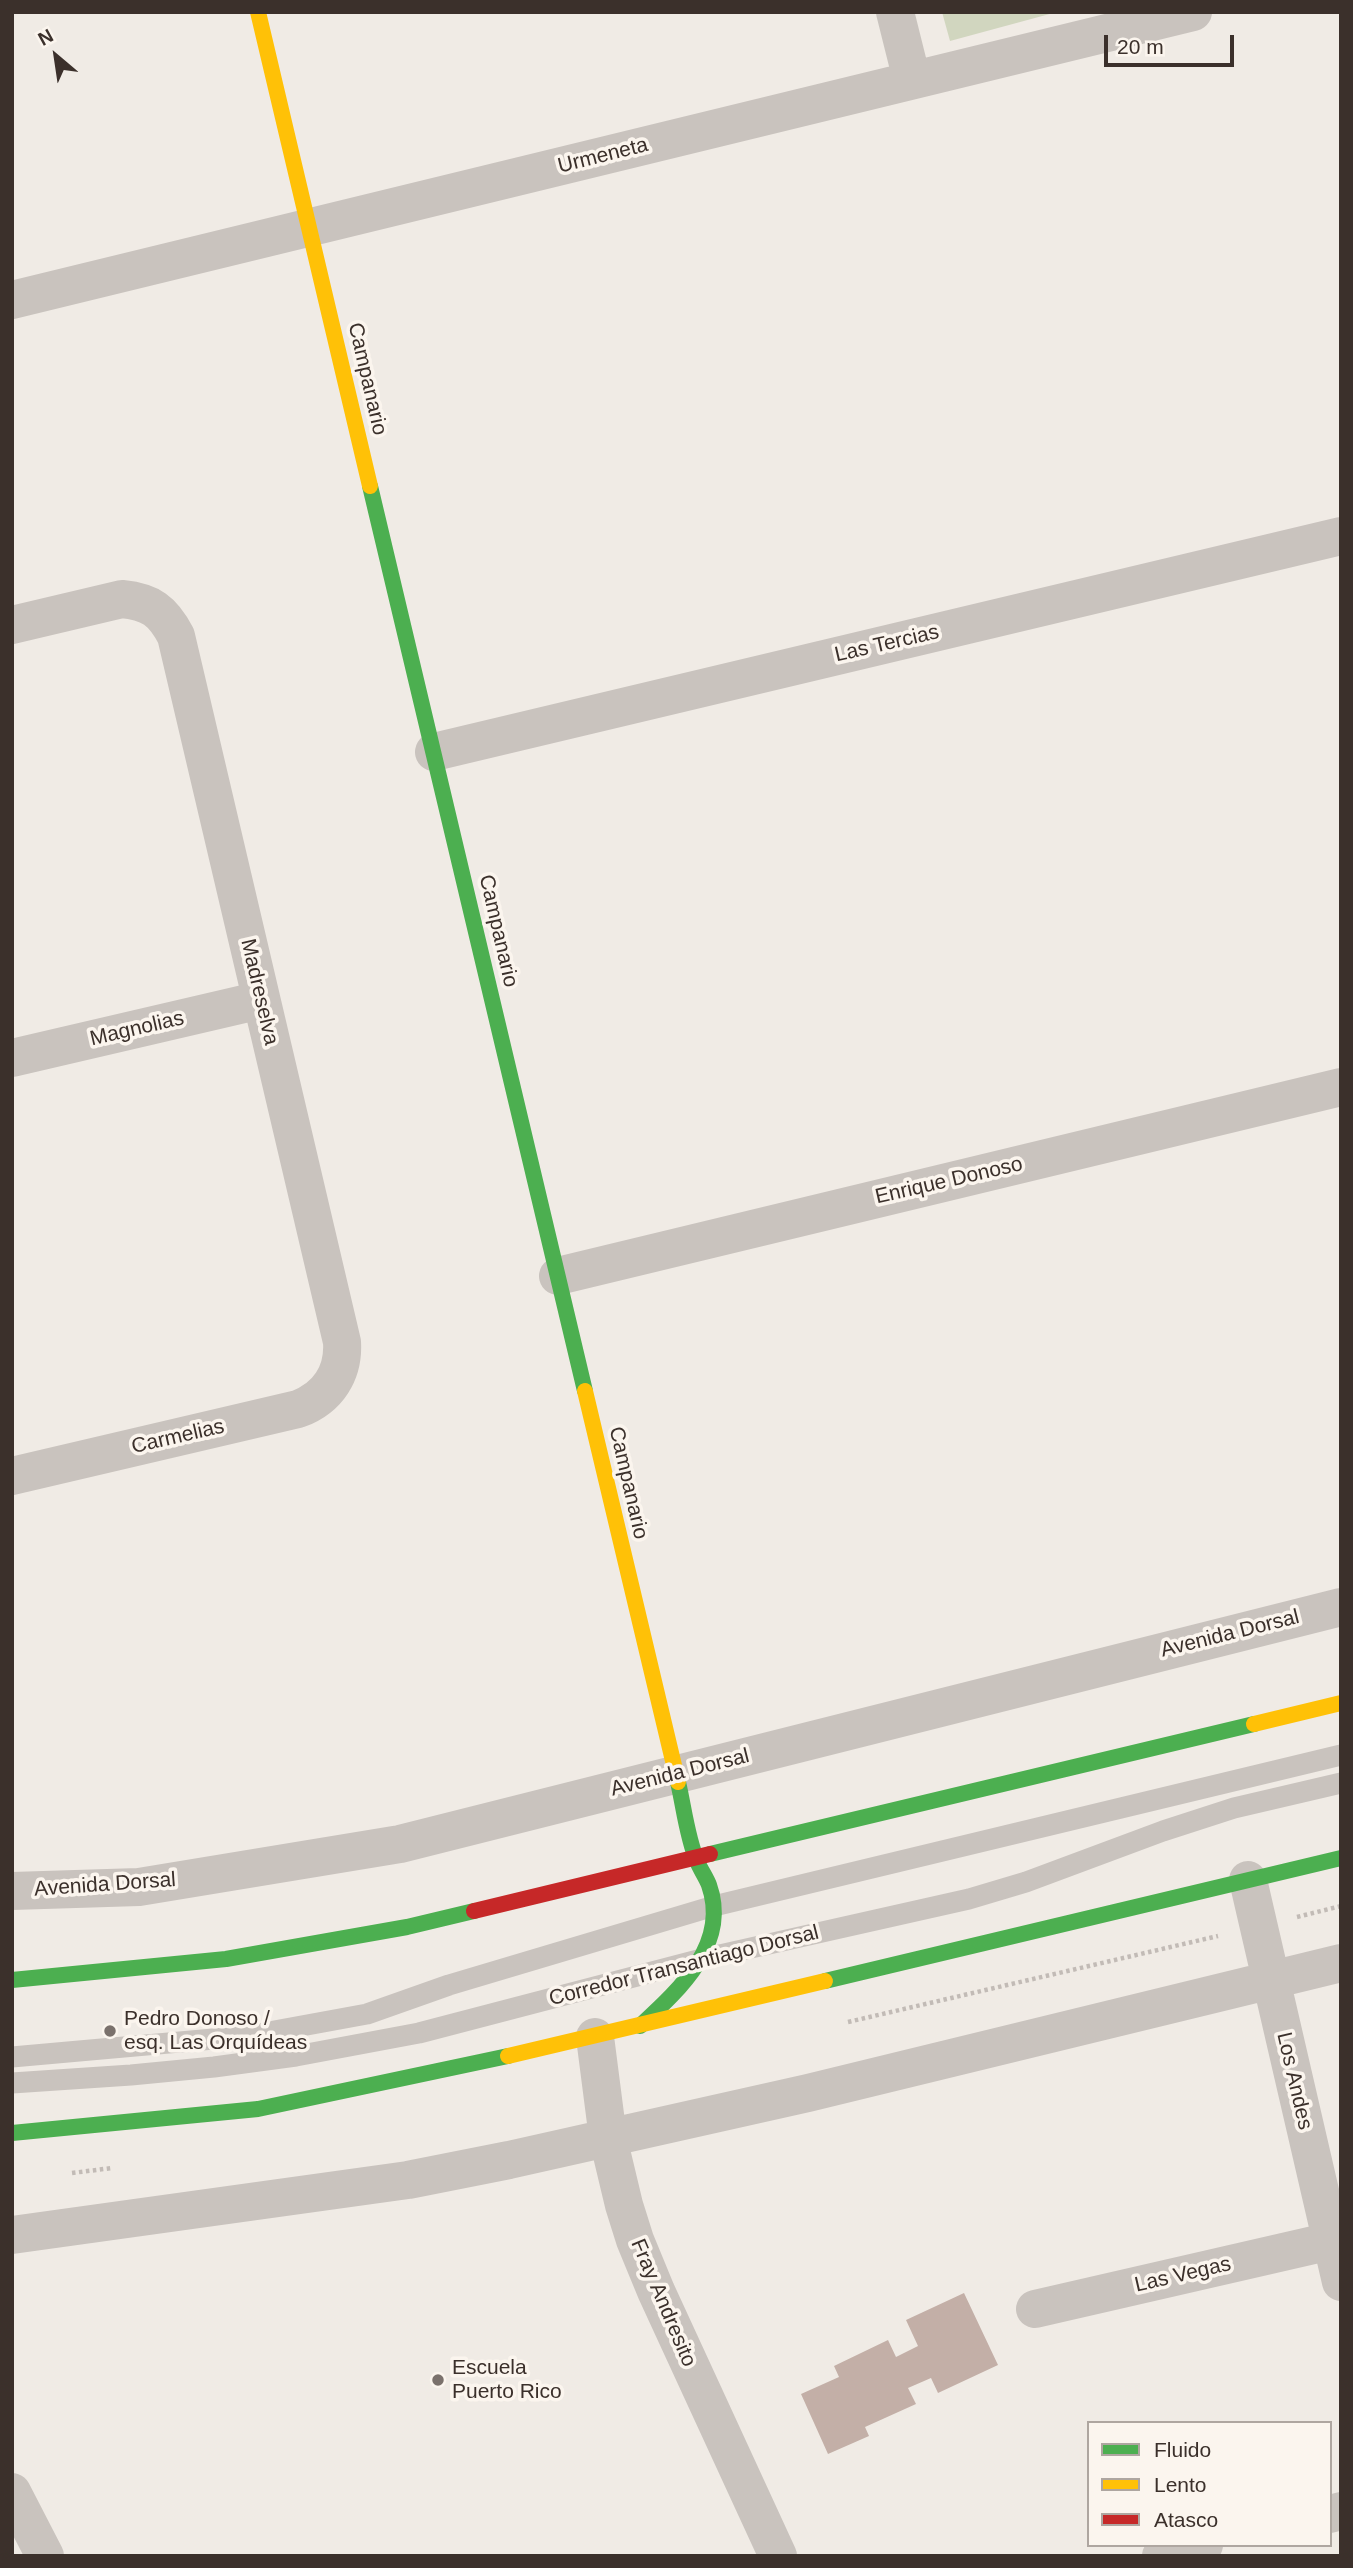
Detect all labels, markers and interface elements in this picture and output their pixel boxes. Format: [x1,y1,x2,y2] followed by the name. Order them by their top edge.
[21,21,91,91] north arrow
[1108,21,1238,65] scale bar
[34,25,57,50] text: N
[1117,35,1164,58] text: 20 m
[555,133,651,179] street label: Urmeneta
[342,320,392,438] street label: Campanario
[832,620,942,668] street label: Las Tercias
[473,872,523,990] street label: Campanario
[235,936,283,1048] street label: Madreselva
[88,1006,186,1052] street label: Magnolias
[873,1152,1025,1210] street label: Enrique Donoso
[129,1414,227,1460] street label: Carmelias
[603,1424,653,1542] street label: Campanario
[1158,1605,1302,1663] street label: Avenida Dorsal
[608,1744,752,1802] street label: Avenida Dorsal
[33,1867,177,1903] street label: Avenida Dorsal
[547,1920,821,2012] street label: Corredor Transantiago Dorsal
[124,2006,307,2056] place label: Pedro Donoso / esq. Las Orquídeas
[102,2023,118,2039] marker: Pedro Donoso / esq. Las Orquídeas
[1271,2030,1317,2132] street label: Los Andes
[625,2235,701,2371] street label: Fray Andresito
[1132,2252,1234,2298] street label: Las Vegas
[452,2355,562,2405] place label: Escuela Puerto Rico
[430,2372,446,2388] marker: Escuela Puerto Rico
[1087,2421,1332,2547] legend
[1154,2438,1211,2461] text: Fluido
[1154,2473,1207,2496] text: Lento
[1154,2508,1218,2531] text: Atasco

